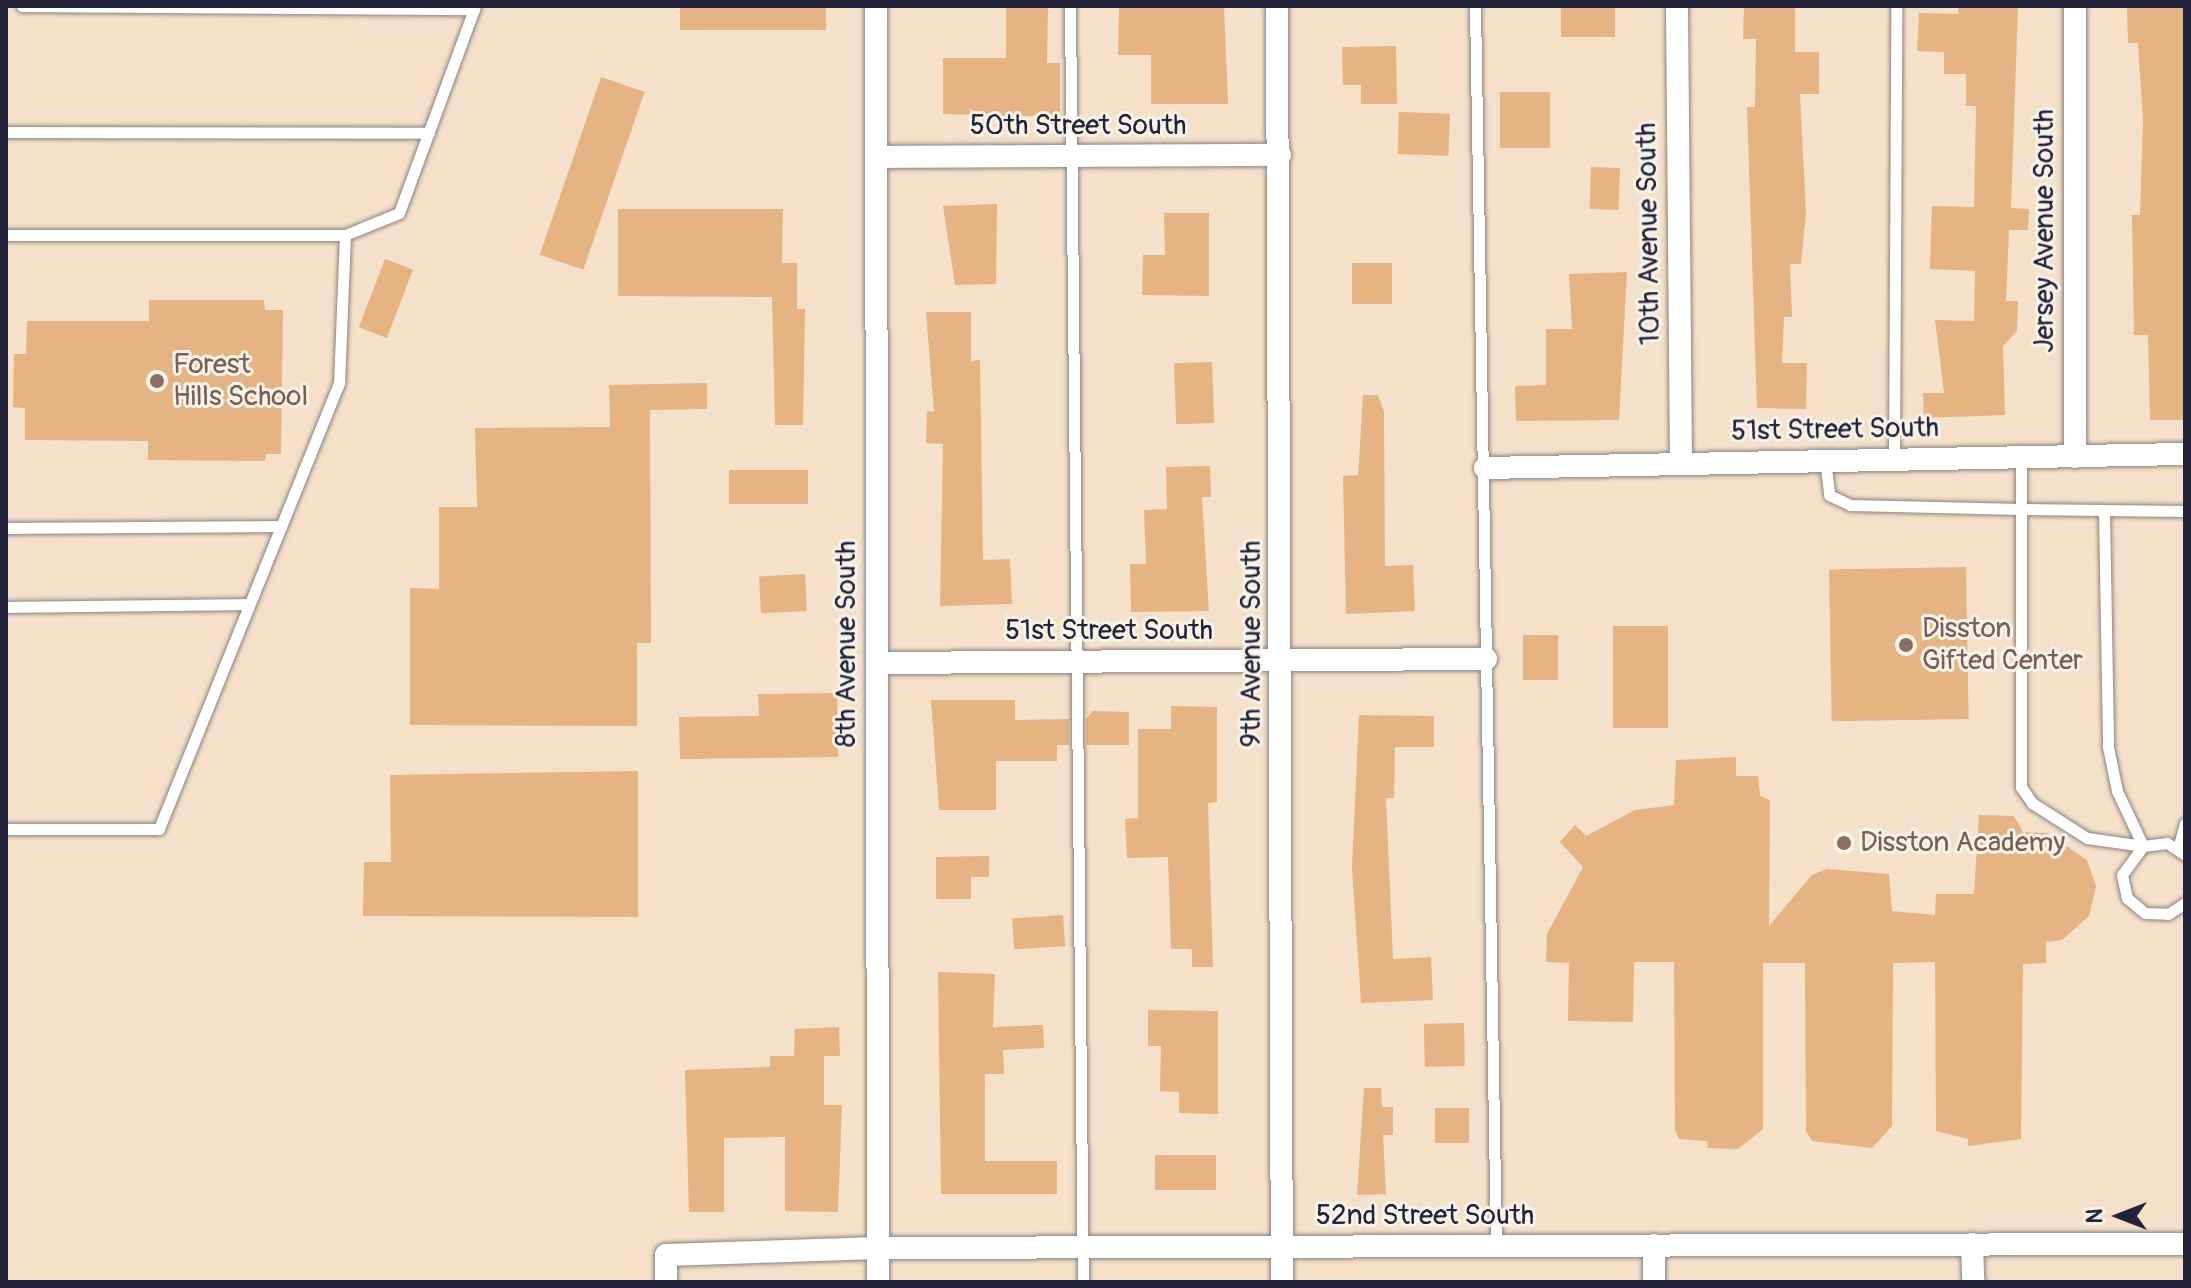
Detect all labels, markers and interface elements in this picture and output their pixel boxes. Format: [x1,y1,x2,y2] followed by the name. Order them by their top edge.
[970,109,1186,143] street label: 50th Street South
[2028,109,2062,353] street label: Jersey Avenue South
[1630,122,1668,346] street label: 10th Avenue South
[173,348,308,414] place label: Forest Hills School
[148,372,166,390] marker: Forest Hills School
[1731,411,1939,449] street label: 51st Street South
[830,541,864,747] street label: 8th Avenue South
[1235,541,1269,747] street label: 9th Avenue South
[1922,612,2083,678] place label: Disston Gifted Center
[1005,614,1213,648] street label: 51st Street South
[1897,636,1915,654] marker: Disston Gifted Center
[1860,826,2065,860] place label: Disston Academy
[1835,834,1853,852] marker: Disston Academy
[2079,1176,2159,1256] north arrow
[1316,1199,1534,1233] street label: 52nd Street South
[2081,1209,2109,1223] text: N

